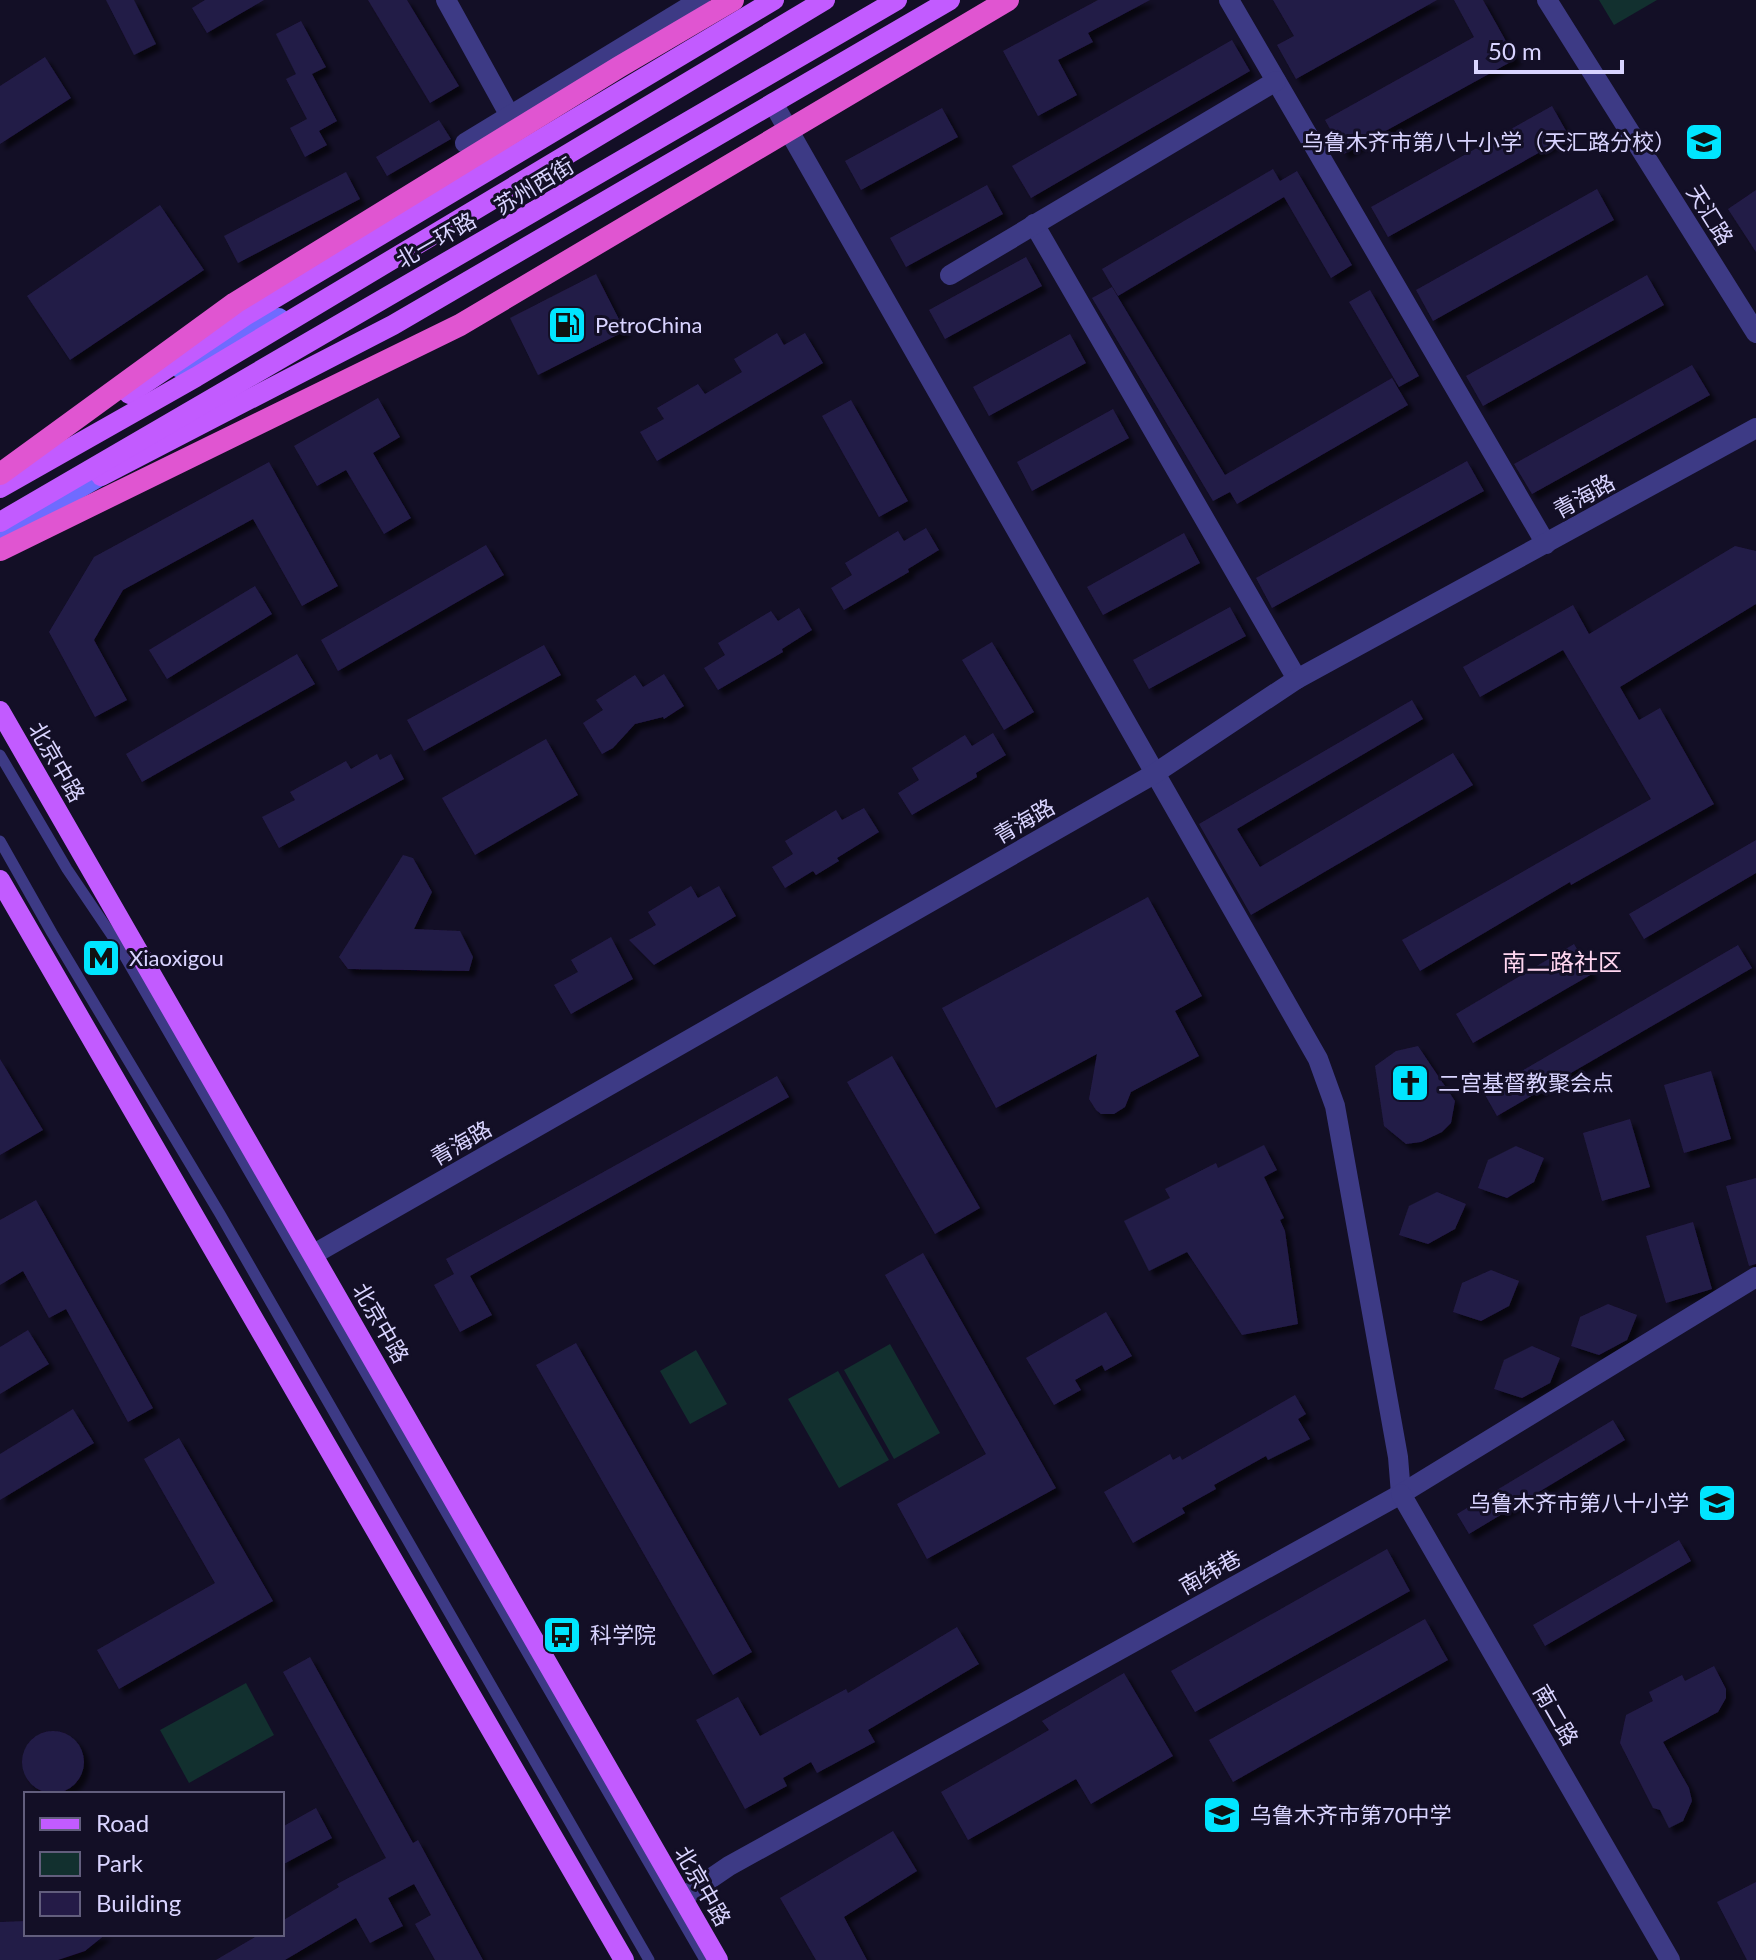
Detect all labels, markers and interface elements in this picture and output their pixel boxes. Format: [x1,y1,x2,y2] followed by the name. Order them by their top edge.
[1476,24,1622,74] scale bar
[1488,36,1542,65] text: 50 m
[1683,121,1725,163] school or university icon: 乌鲁木齐市第八十小学（天汇路分校）
[1302,128,1676,155] place label: 乌鲁木齐市第八十小学（天汇路分校）
[489,151,578,220] street label: 苏州西街
[1681,180,1739,250] street label: 天汇路
[391,206,481,273] street label: 北一环路
[546,304,588,346] fuel station icon: PetroChina
[595,311,702,338] place label: PetroChina
[1548,468,1619,523] street label: 青海路
[24,717,91,807] street label: 北京中路
[988,792,1059,849] street label: 青海路
[80,937,122,979] metro station icon: Xiaoxigou
[129,944,224,971] place label: Xiaoxigou
[1502,947,1622,976] district label: 南二路社区
[1389,1062,1431,1104] church icon: 二宫基督教聚会点
[1438,1069,1614,1096] place label: 二宫基督教聚会点
[425,1114,496,1171] street label: 青海路
[348,1278,415,1368] street label: 北京中路
[1696,1482,1738,1524] school or university icon: 乌鲁木齐市第八十小学
[1469,1489,1689,1516] place label: 乌鲁木齐市第八十小学
[1174,1544,1245,1599] street label: 南纬巷
[541,1614,583,1656] bus stop icon: 科学院
[590,1621,656,1648] place label: 科学院
[1528,1679,1585,1750] street label: 南二路
[24,1792,284,1936] legend
[1201,1794,1243,1836] school or university icon: 乌鲁木齐市第70中学
[1250,1801,1452,1828] place label: 乌鲁木齐市第70中学
[96,1808,149,1837] text: Road
[670,1841,737,1931] street label: 北京中路
[96,1848,144,1877] text: Park
[96,1888,181,1917] text: Building

